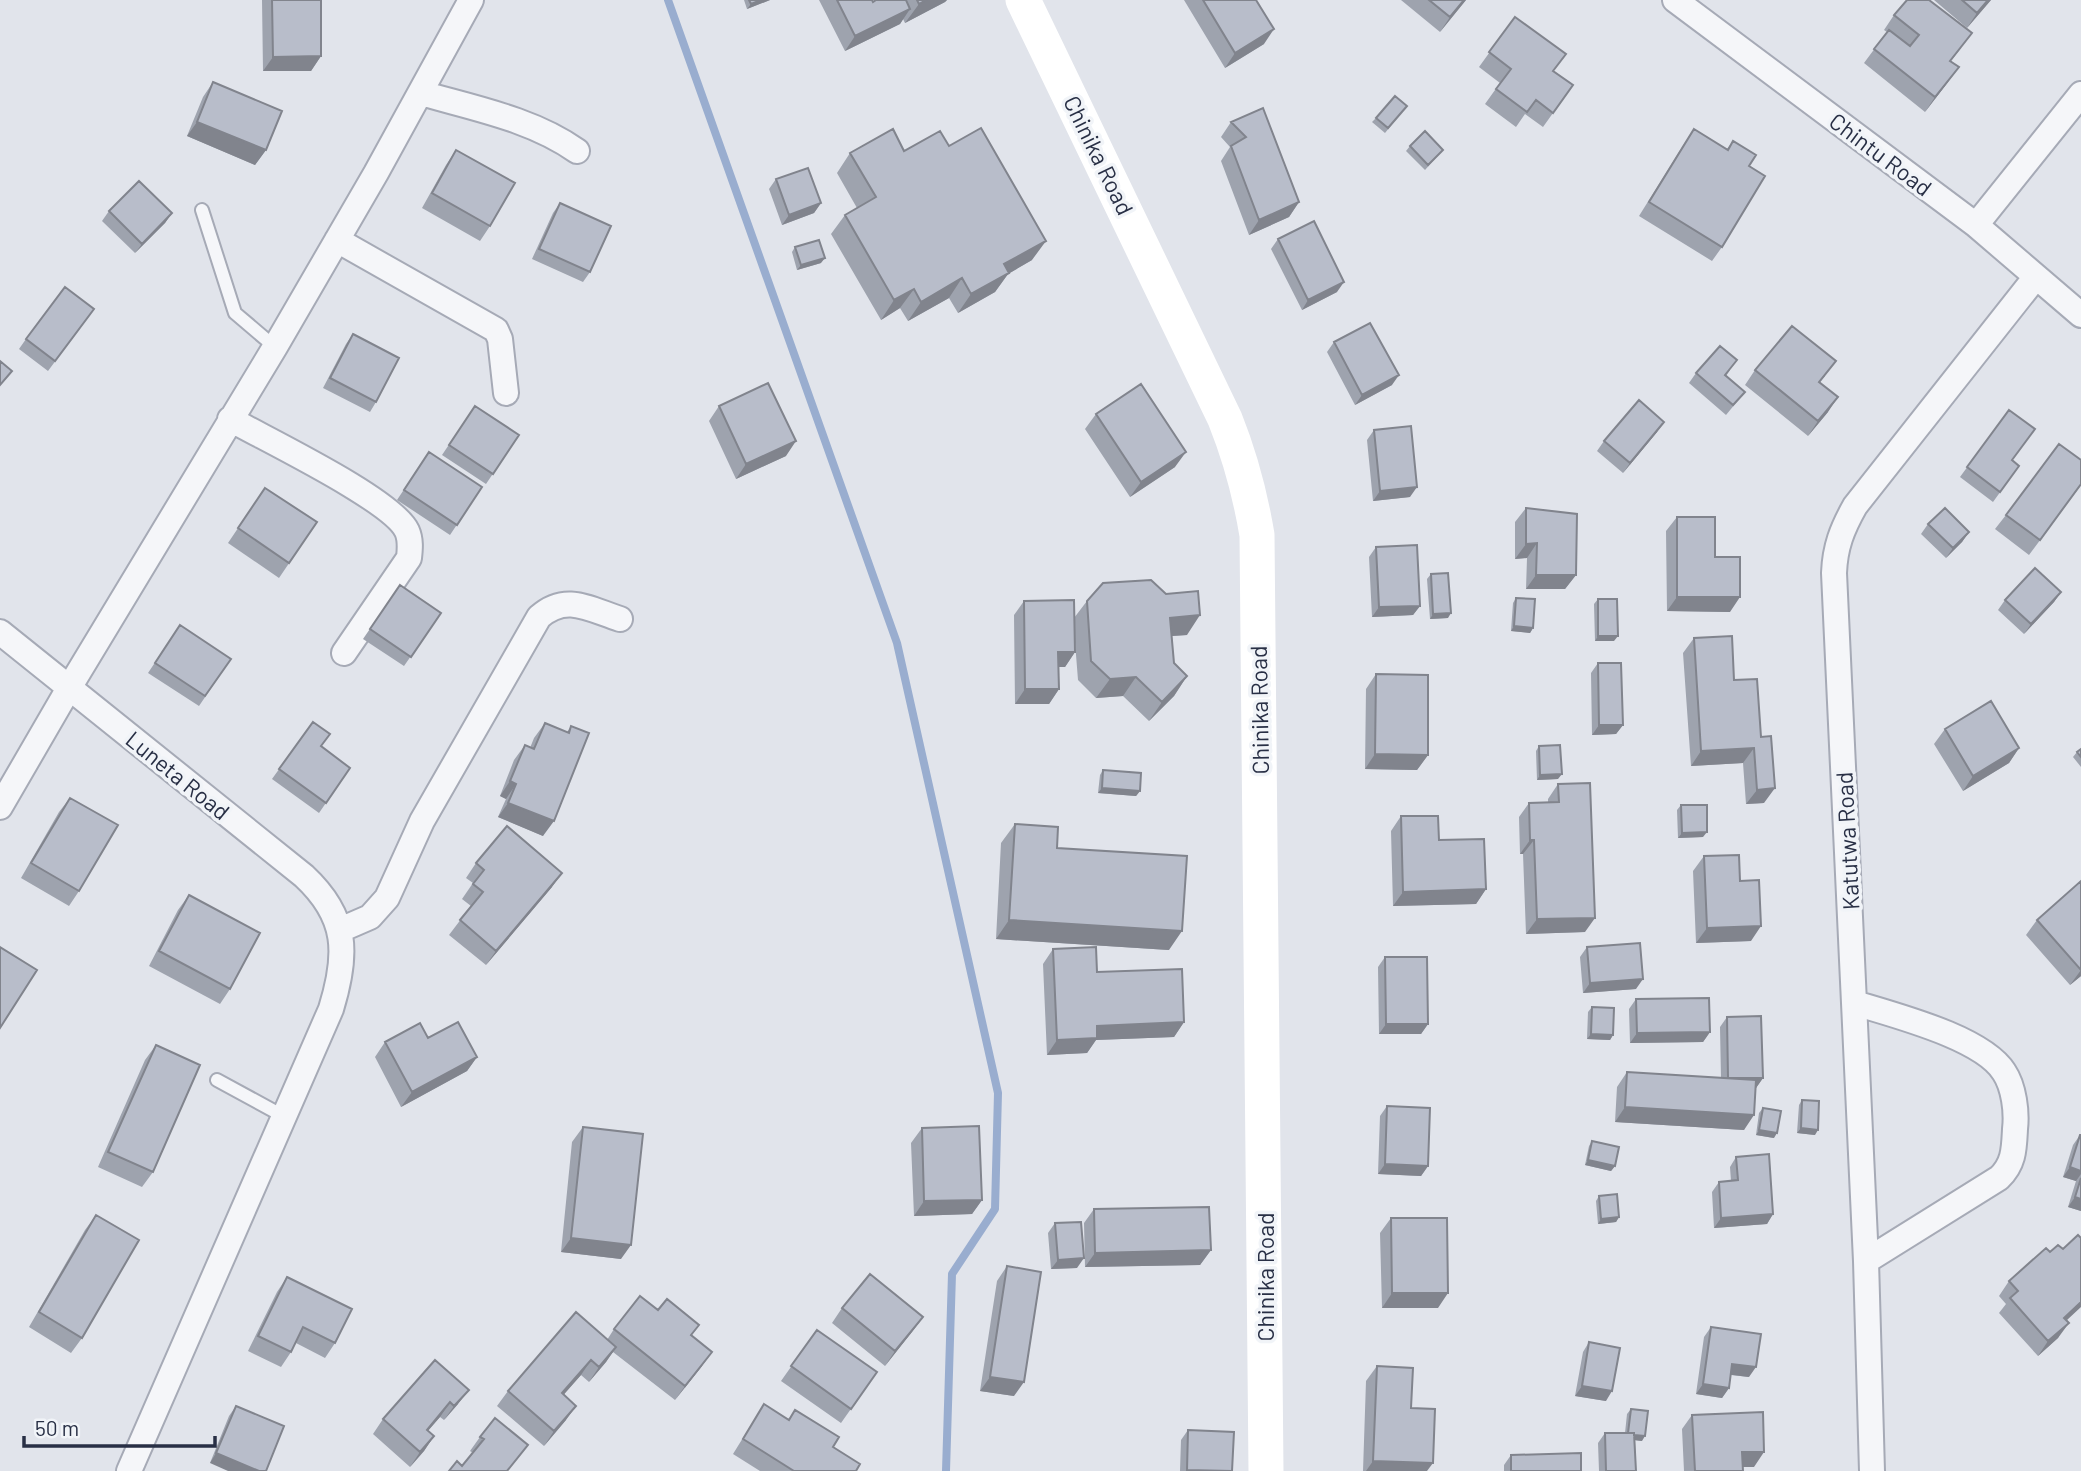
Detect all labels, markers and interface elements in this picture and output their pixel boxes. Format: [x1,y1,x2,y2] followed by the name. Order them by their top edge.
[1058,91,1140,219] street label: Chinika Road
[1824,106,1938,202] street label: Chintu Road
[1244,645,1274,775] street label: Chinika Road
[120,725,236,825] street label: Luneta Road
[1829,771,1865,911] street label: Katutwa Road
[1251,1212,1279,1342] street label: Chinika Road
[24,1404,215,1448] scale bar
[35,1415,79,1440] text: 50 m

